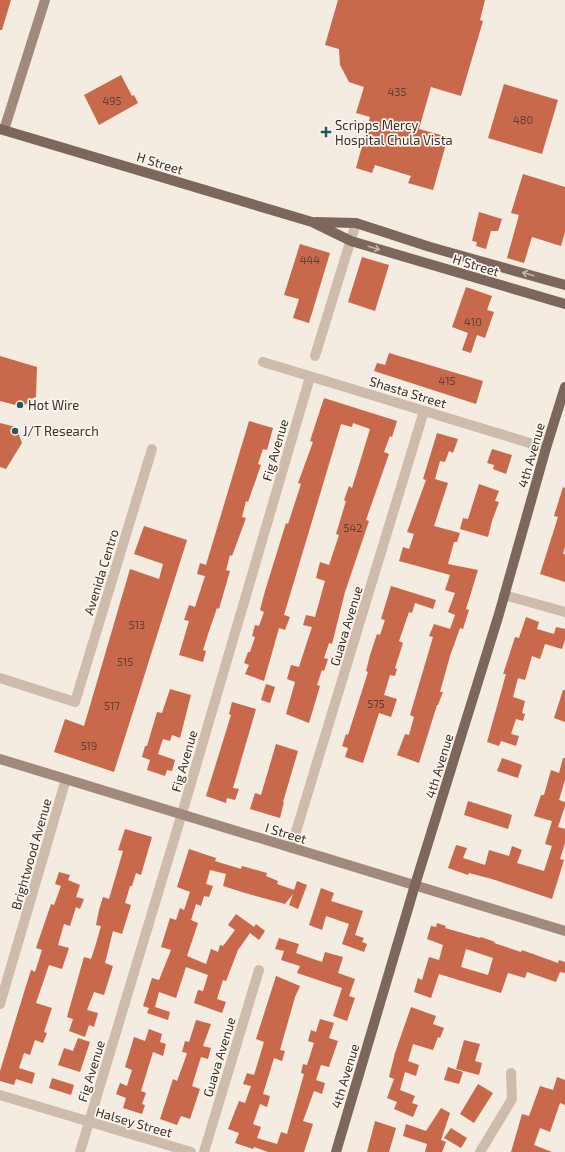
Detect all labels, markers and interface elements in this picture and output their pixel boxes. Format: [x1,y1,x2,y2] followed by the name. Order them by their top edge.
[388,85,406,98] house number: 435
[103,94,122,107] house number: 495
[513,113,533,126] house number: 480
[335,117,453,148] place label: Scripps Mercy Hospital Chula Vista
[320,126,332,138] marker: Scripps Mercy Hospital Chula Vista
[135,148,185,178] street label: H Street
[367,245,380,252] one-way arrow
[451,250,501,280] street label: H Street
[300,253,320,266] house number: 444
[521,270,534,277] one-way arrow
[464,315,482,328] house number: 410
[368,373,448,411] street label: Shasta Street
[438,374,456,387] house number: 415
[28,397,79,413] place label: Hot Wire
[15,400,25,410] marker: Hot Wire
[259,417,291,483] street label: Fig Avenue
[514,421,548,489] street label: 4th Avenue
[23,423,99,439] place label: J/T Research
[10,426,20,436] marker: J/T Research
[344,521,362,534] house number: 542
[80,527,122,617] street label: Avenida Centro
[326,584,366,668] street label: Guava Avenue
[129,618,145,631] house number: 513
[117,655,133,668] house number: 515
[367,697,385,710] house number: 575
[104,699,120,712] house number: 517
[168,728,200,794] street label: Fig Avenue
[422,732,456,800] street label: 4th Avenue
[81,739,97,752] house number: 519
[7,796,55,912] street label: Brightwood Avenue
[263,819,309,847] street label: I Street
[199,1015,239,1099] street label: Guava Avenue
[74,1038,108,1104] street label: Fig Avenue
[328,1042,362,1110] street label: 4th Avenue
[94,1103,174,1141] street label: Halsey Street

